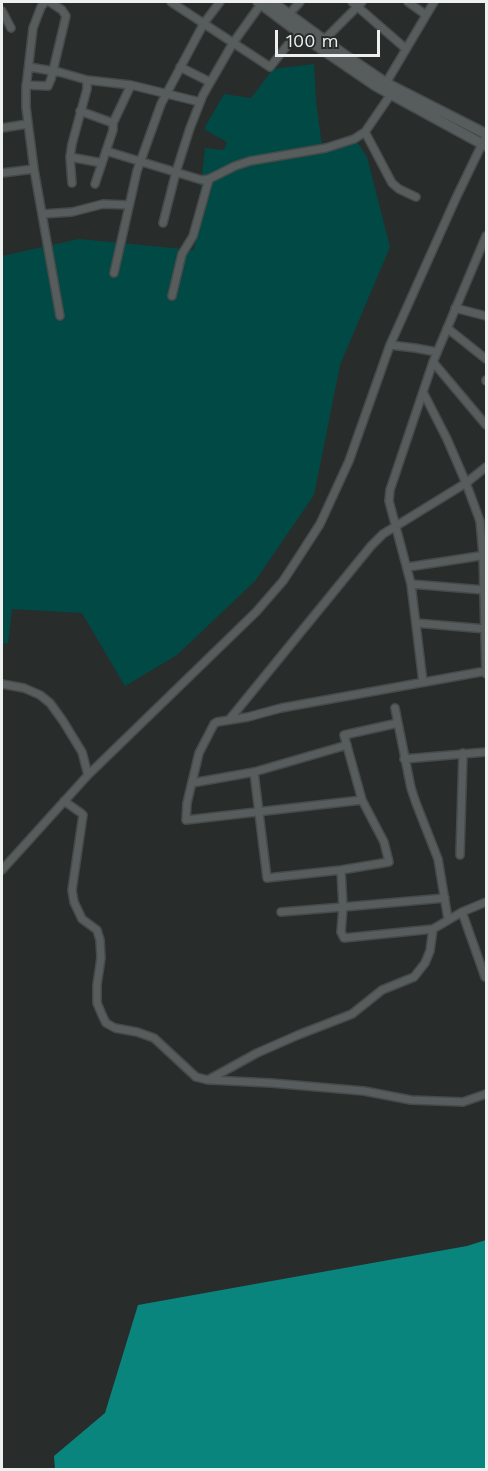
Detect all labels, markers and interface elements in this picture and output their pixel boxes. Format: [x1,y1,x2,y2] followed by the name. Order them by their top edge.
[278,18,383,56] scale bar
[286,30,339,51] text: 100 m

